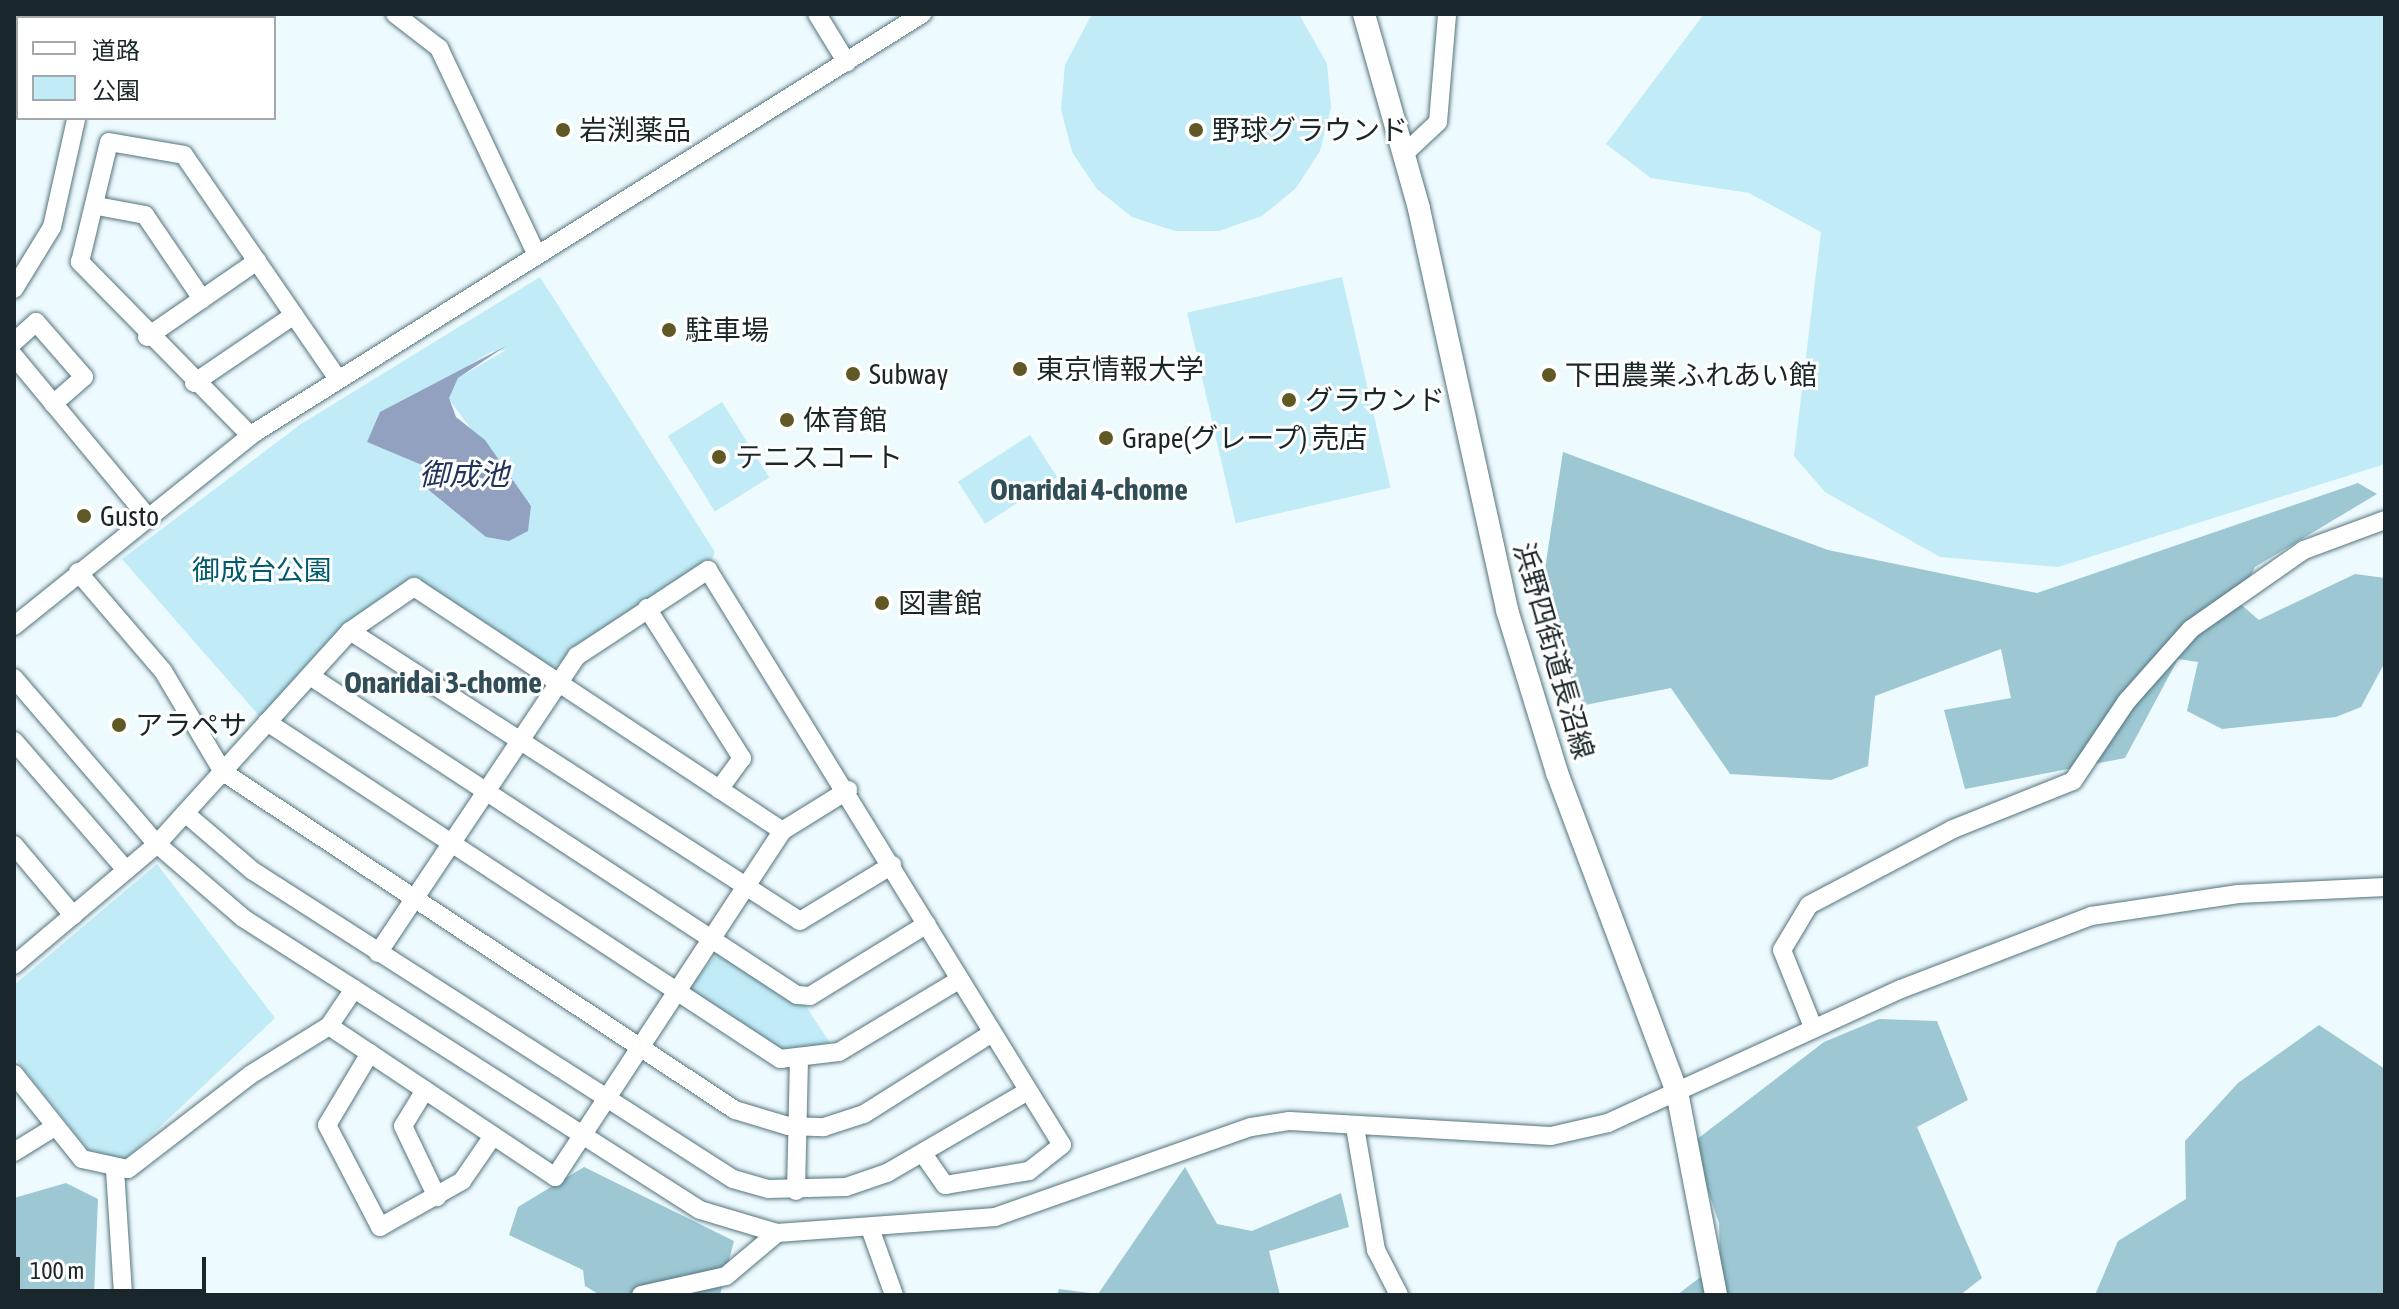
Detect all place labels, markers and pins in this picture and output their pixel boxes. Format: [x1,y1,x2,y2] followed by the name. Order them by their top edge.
[579,113,691,147] place label: 岩渕薬品
[1212,113,1408,147] place label: 野球グラウンド
[554,121,572,139] marker: 岩渕薬品
[1187,121,1205,139] marker: 野球グラウンド
[685,313,769,347] place label: 駐車場
[660,321,678,339] marker: 駐車場
[1036,352,1204,386] place label: 東京情報大学
[869,357,948,391] place label: Subway
[1565,358,1817,392] place label: 下田農業ふれあい館
[1011,360,1029,378] marker: 東京情報大学
[844,365,862,383] marker: Subway
[1540,366,1558,384] marker: 下田農業ふれあい館
[1305,383,1445,417] place label: グラウンド
[1280,391,1298,409] marker: グラウンド
[803,403,887,437] place label: 体育館
[778,411,796,429] marker: 体育館
[1122,421,1369,455] place label: Grape(グレープ) 売店
[1097,429,1115,447] marker: Grape(グレープ) 売店
[735,440,903,474] place label: テニスコート
[710,448,728,466] marker: テニスコート
[100,499,159,533] place label: Gusto
[75,507,93,525] marker: Gusto
[898,586,982,620] place label: 図書館
[873,594,891,612] marker: 図書館
[135,708,247,742] place label: アラペサ
[110,716,128,734] marker: アラペサ

